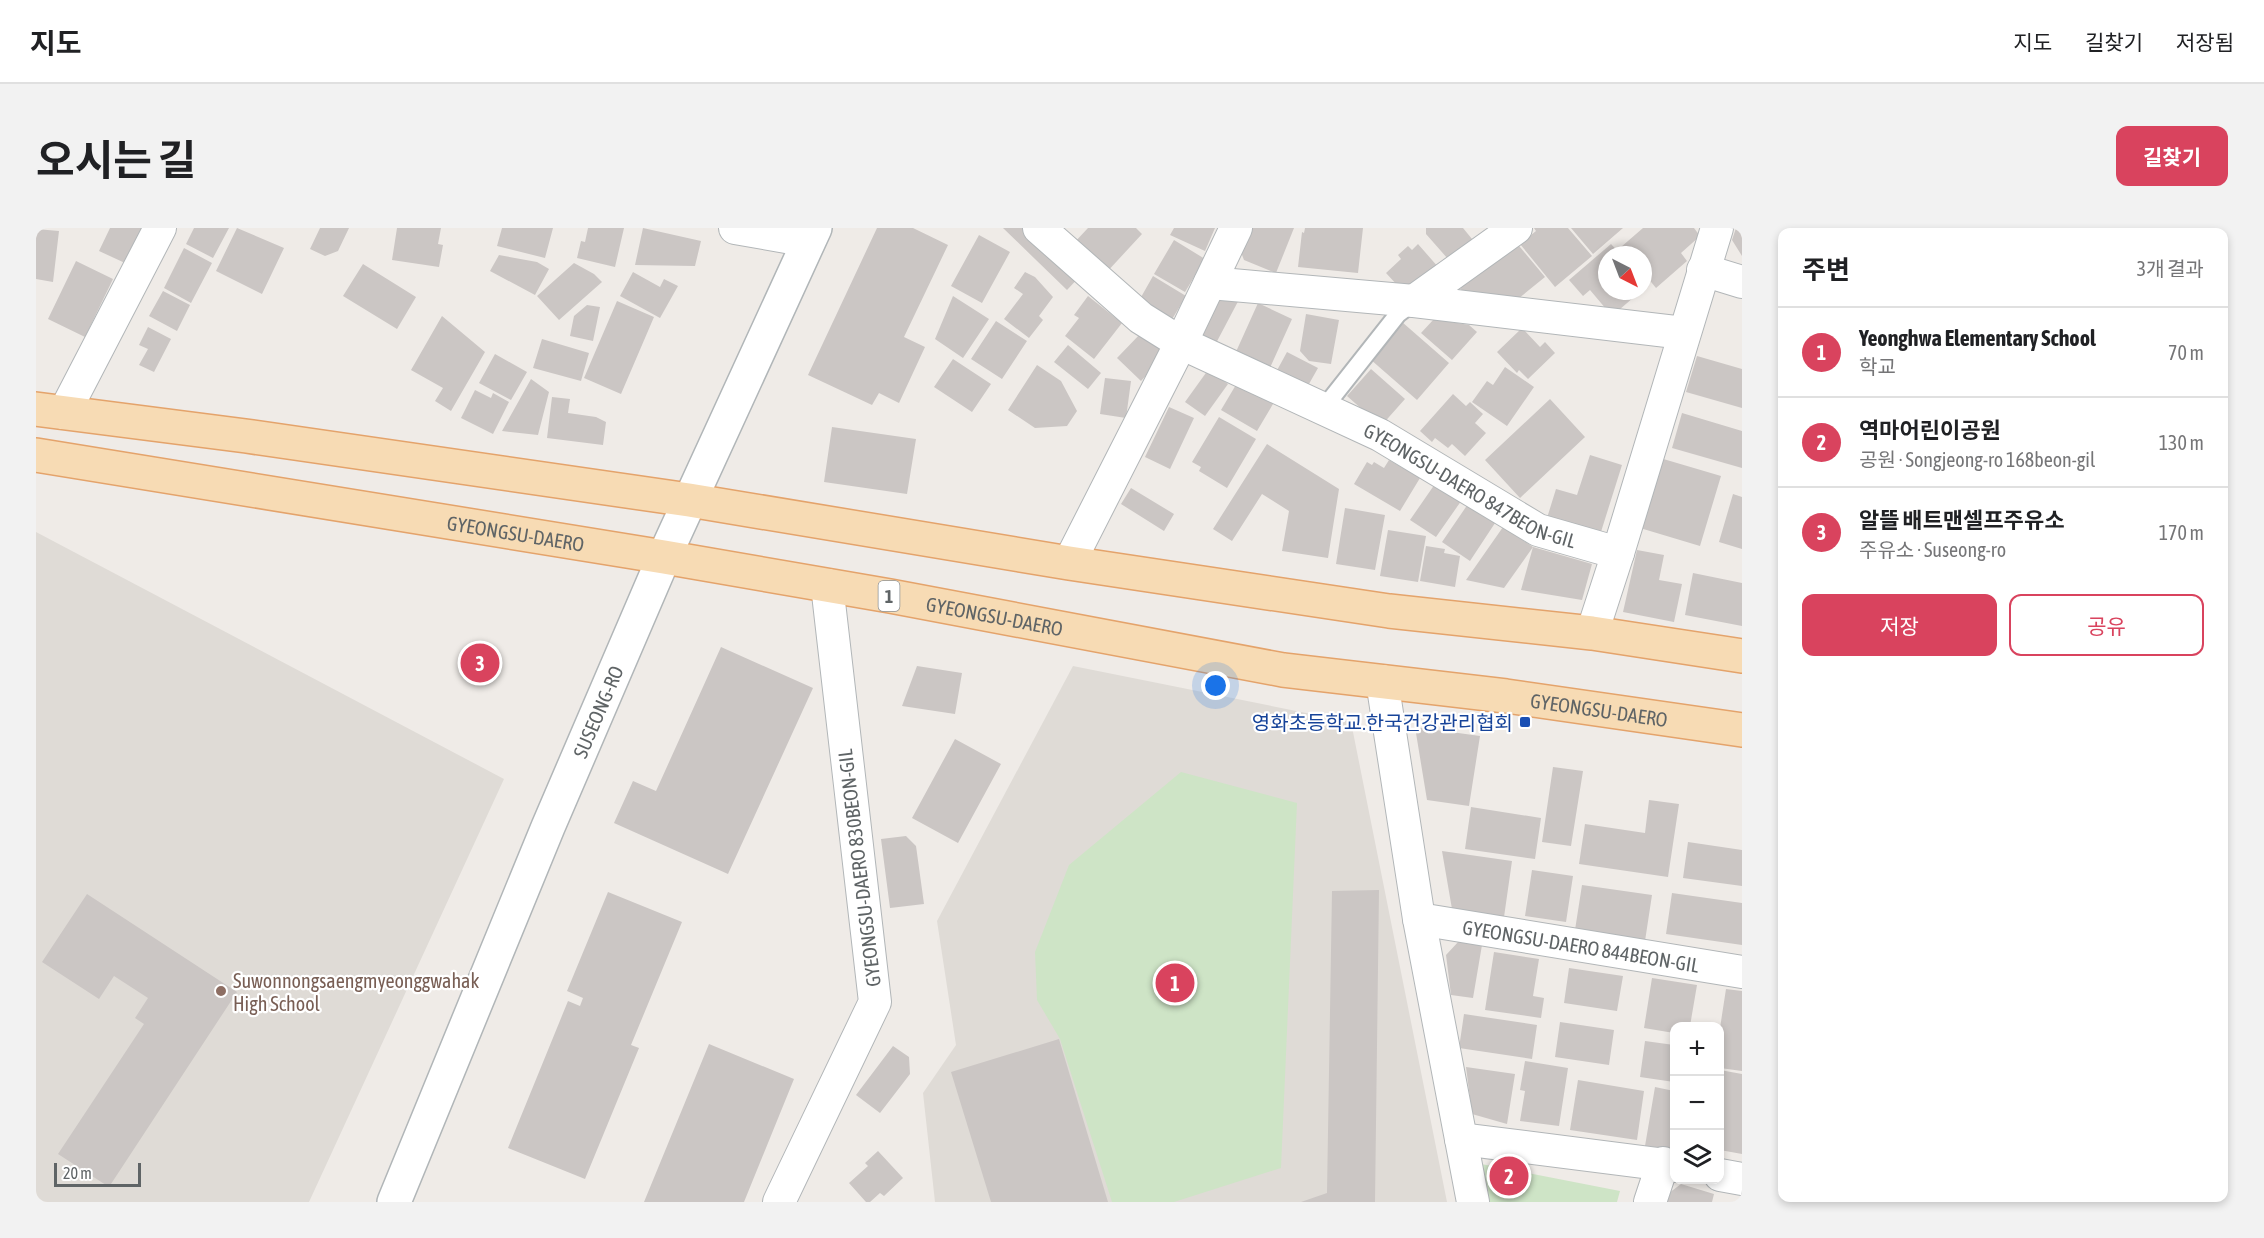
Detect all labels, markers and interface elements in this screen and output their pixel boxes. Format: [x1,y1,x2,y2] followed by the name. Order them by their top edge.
[30,27,82,59] text: 지도
[2013,30,2052,54] text: 지도
[2085,30,2143,54] text: 길찾기
[2176,30,2234,54] text: 저장됨
[2116,126,2228,186] button: 길찾기
[36,136,196,184] text: 오시는 길
[1598,246,1652,300] north arrow
[1802,255,1850,285] text: 주변
[2137,257,2204,280] text: 3개 결과
[1859,325,2096,351] text: Yeonghwa Elementary School
[1817,341,1826,364] text: 1
[2168,341,2204,364] text: 70 m
[1859,355,1896,378] text: 학교
[1859,417,2001,443] text: 역마어린이공원
[1361,418,1579,552] street label: GYEONGSU-DAERO 847BEON-GIL
[1817,431,1826,454] text: 2
[2159,431,2204,454] text: 130 m
[1859,448,2095,471] text: 공원 · Songjeong-ro 168beon-gil
[1859,507,2064,533] text: 알뜰 배트맨셀프주유소
[446,510,586,555] street label: GYEONGSU-DAERO
[1817,521,1826,544] text: 3
[2159,521,2204,544] text: 170 m
[1859,538,2006,561] text: 주유소 · Suseong-ro
[878,581,900,611] road number: 1
[924,592,1065,640] street label: GYEONGSU-DAERO
[1802,594,1997,656] button: 저장
[2009,594,2204,656] button: 공유
[460,640,500,686] pin: 3
[568,662,627,761] street label: SUSEONG-RO
[1201,671,1230,700] your location
[1529,688,1669,731] street label: GYEONGSU-DAERO
[1252,711,1513,734] place label: 영화초등학교.한국건강관리협회
[1518,715,1532,729] marker: 영화초등학교.한국건강관리협회
[833,748,885,988] street label: GYEONGSU-DAERO 830BEON-GIL
[1461,915,1701,976] street label: GYEONGSU-DAERO 844BEON-GIL
[1156,960,1194,1005] pin: 1
[233,969,479,1015] place label: Suwonnongsaengmyeonggwahak High School
[214,984,228,998] marker: Suwonnongsaengmyeonggwahak High School
[1670,1022,1724,1184] map controls
[1670,1022,1724,1076] button: +
[1670,1076,1724,1130] button: −
[1670,1130,1724,1184] button: layers
[1490,1154,1528,1198] pin: 2
[54,1160,141,1188] scale bar
[63,1164,92,1182] text: 20 m

